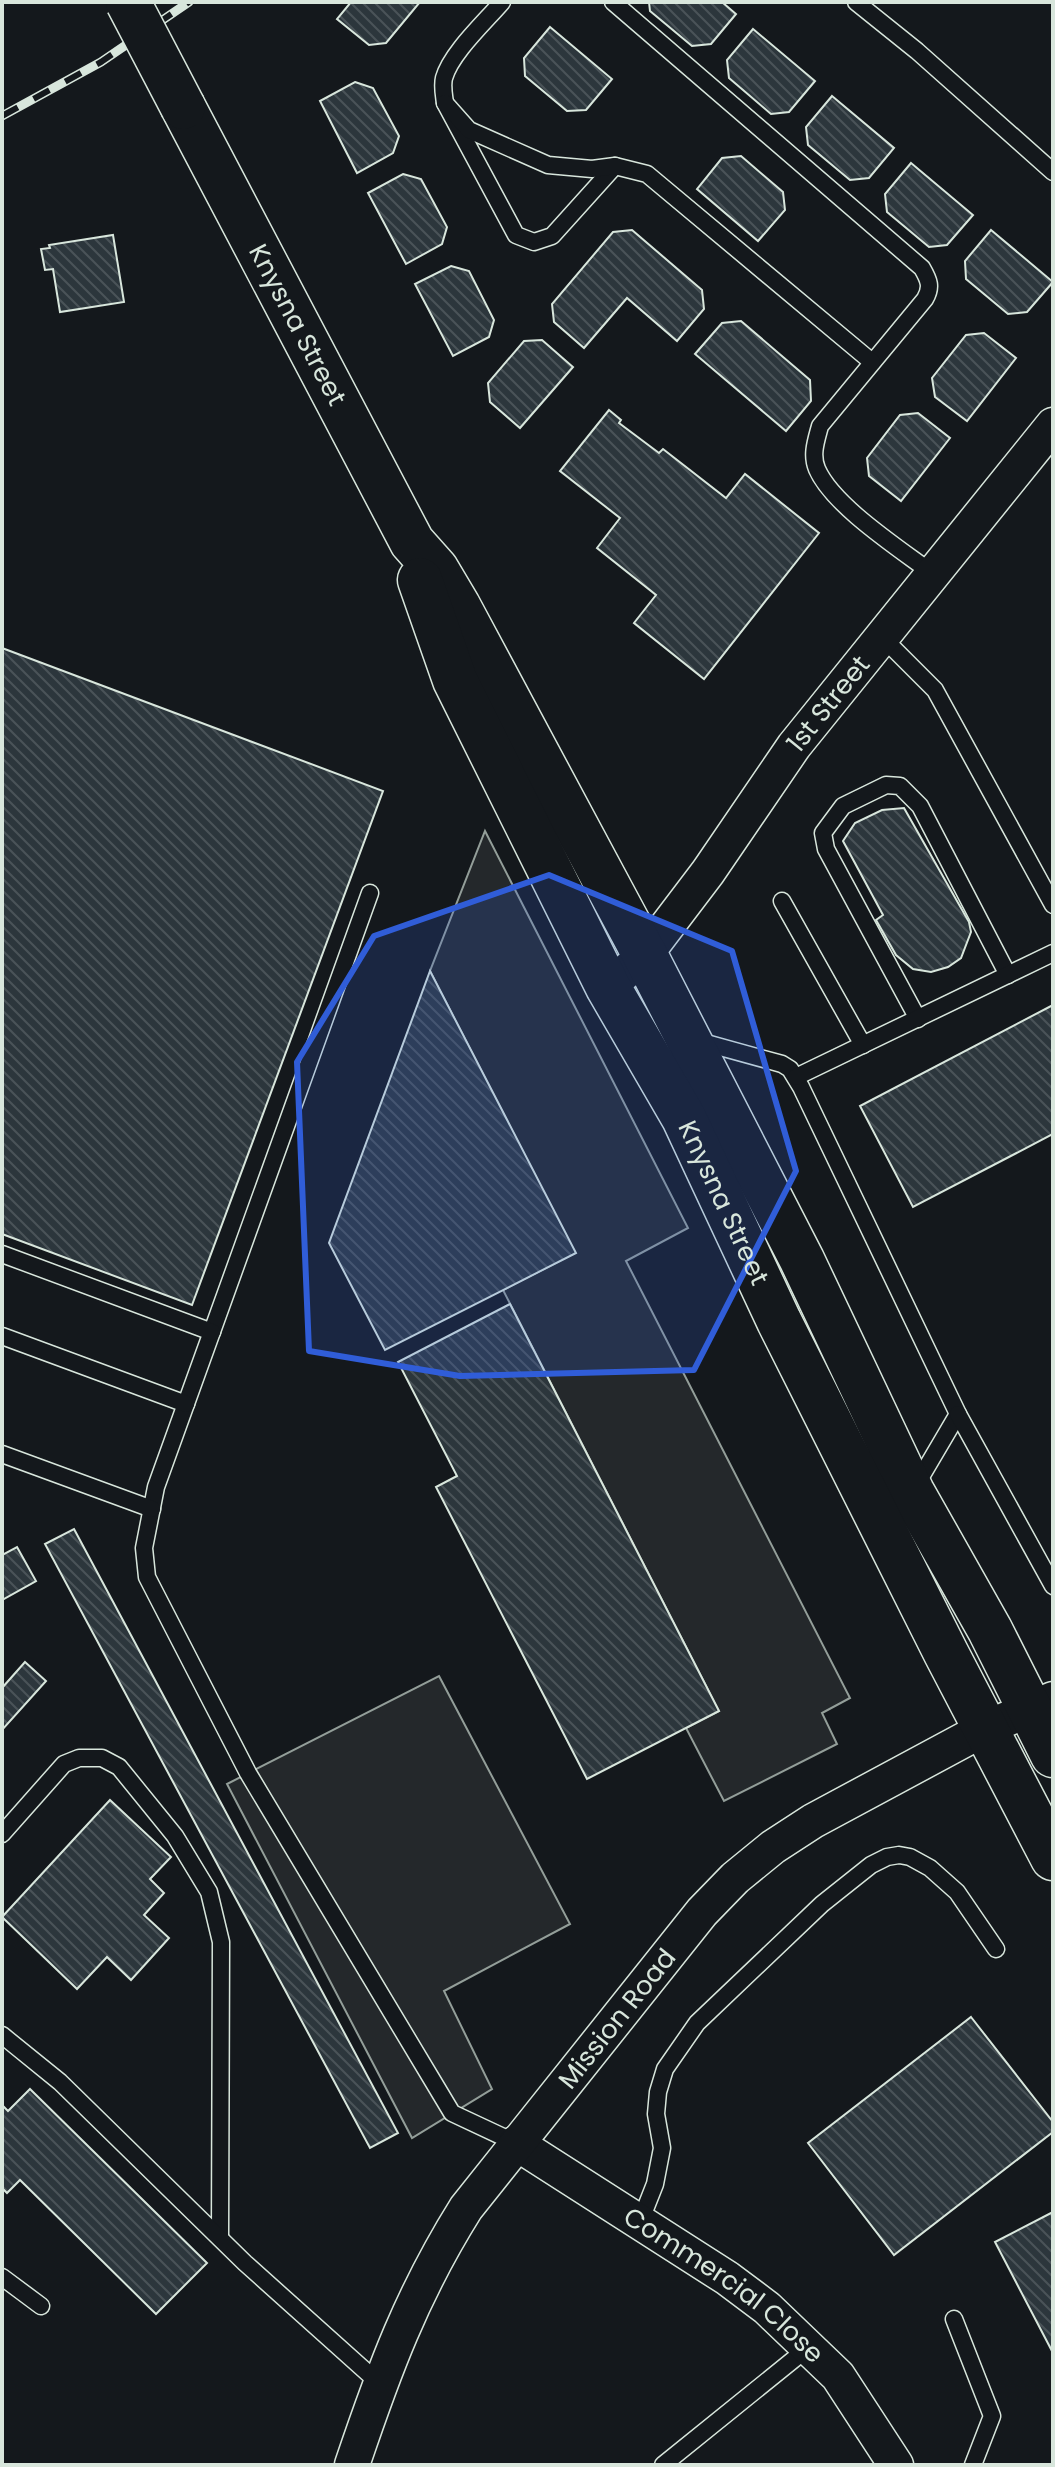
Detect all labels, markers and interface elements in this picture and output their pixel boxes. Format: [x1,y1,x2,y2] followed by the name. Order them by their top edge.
[240,238,355,412] street label: Knysna Street
[778,648,878,760] street label: 1st Street
[670,1115,778,1291] street label: Knysna Street
[550,1941,684,2096] street label: Mission Road
[617,2198,832,2371] street label: Commercial Close

